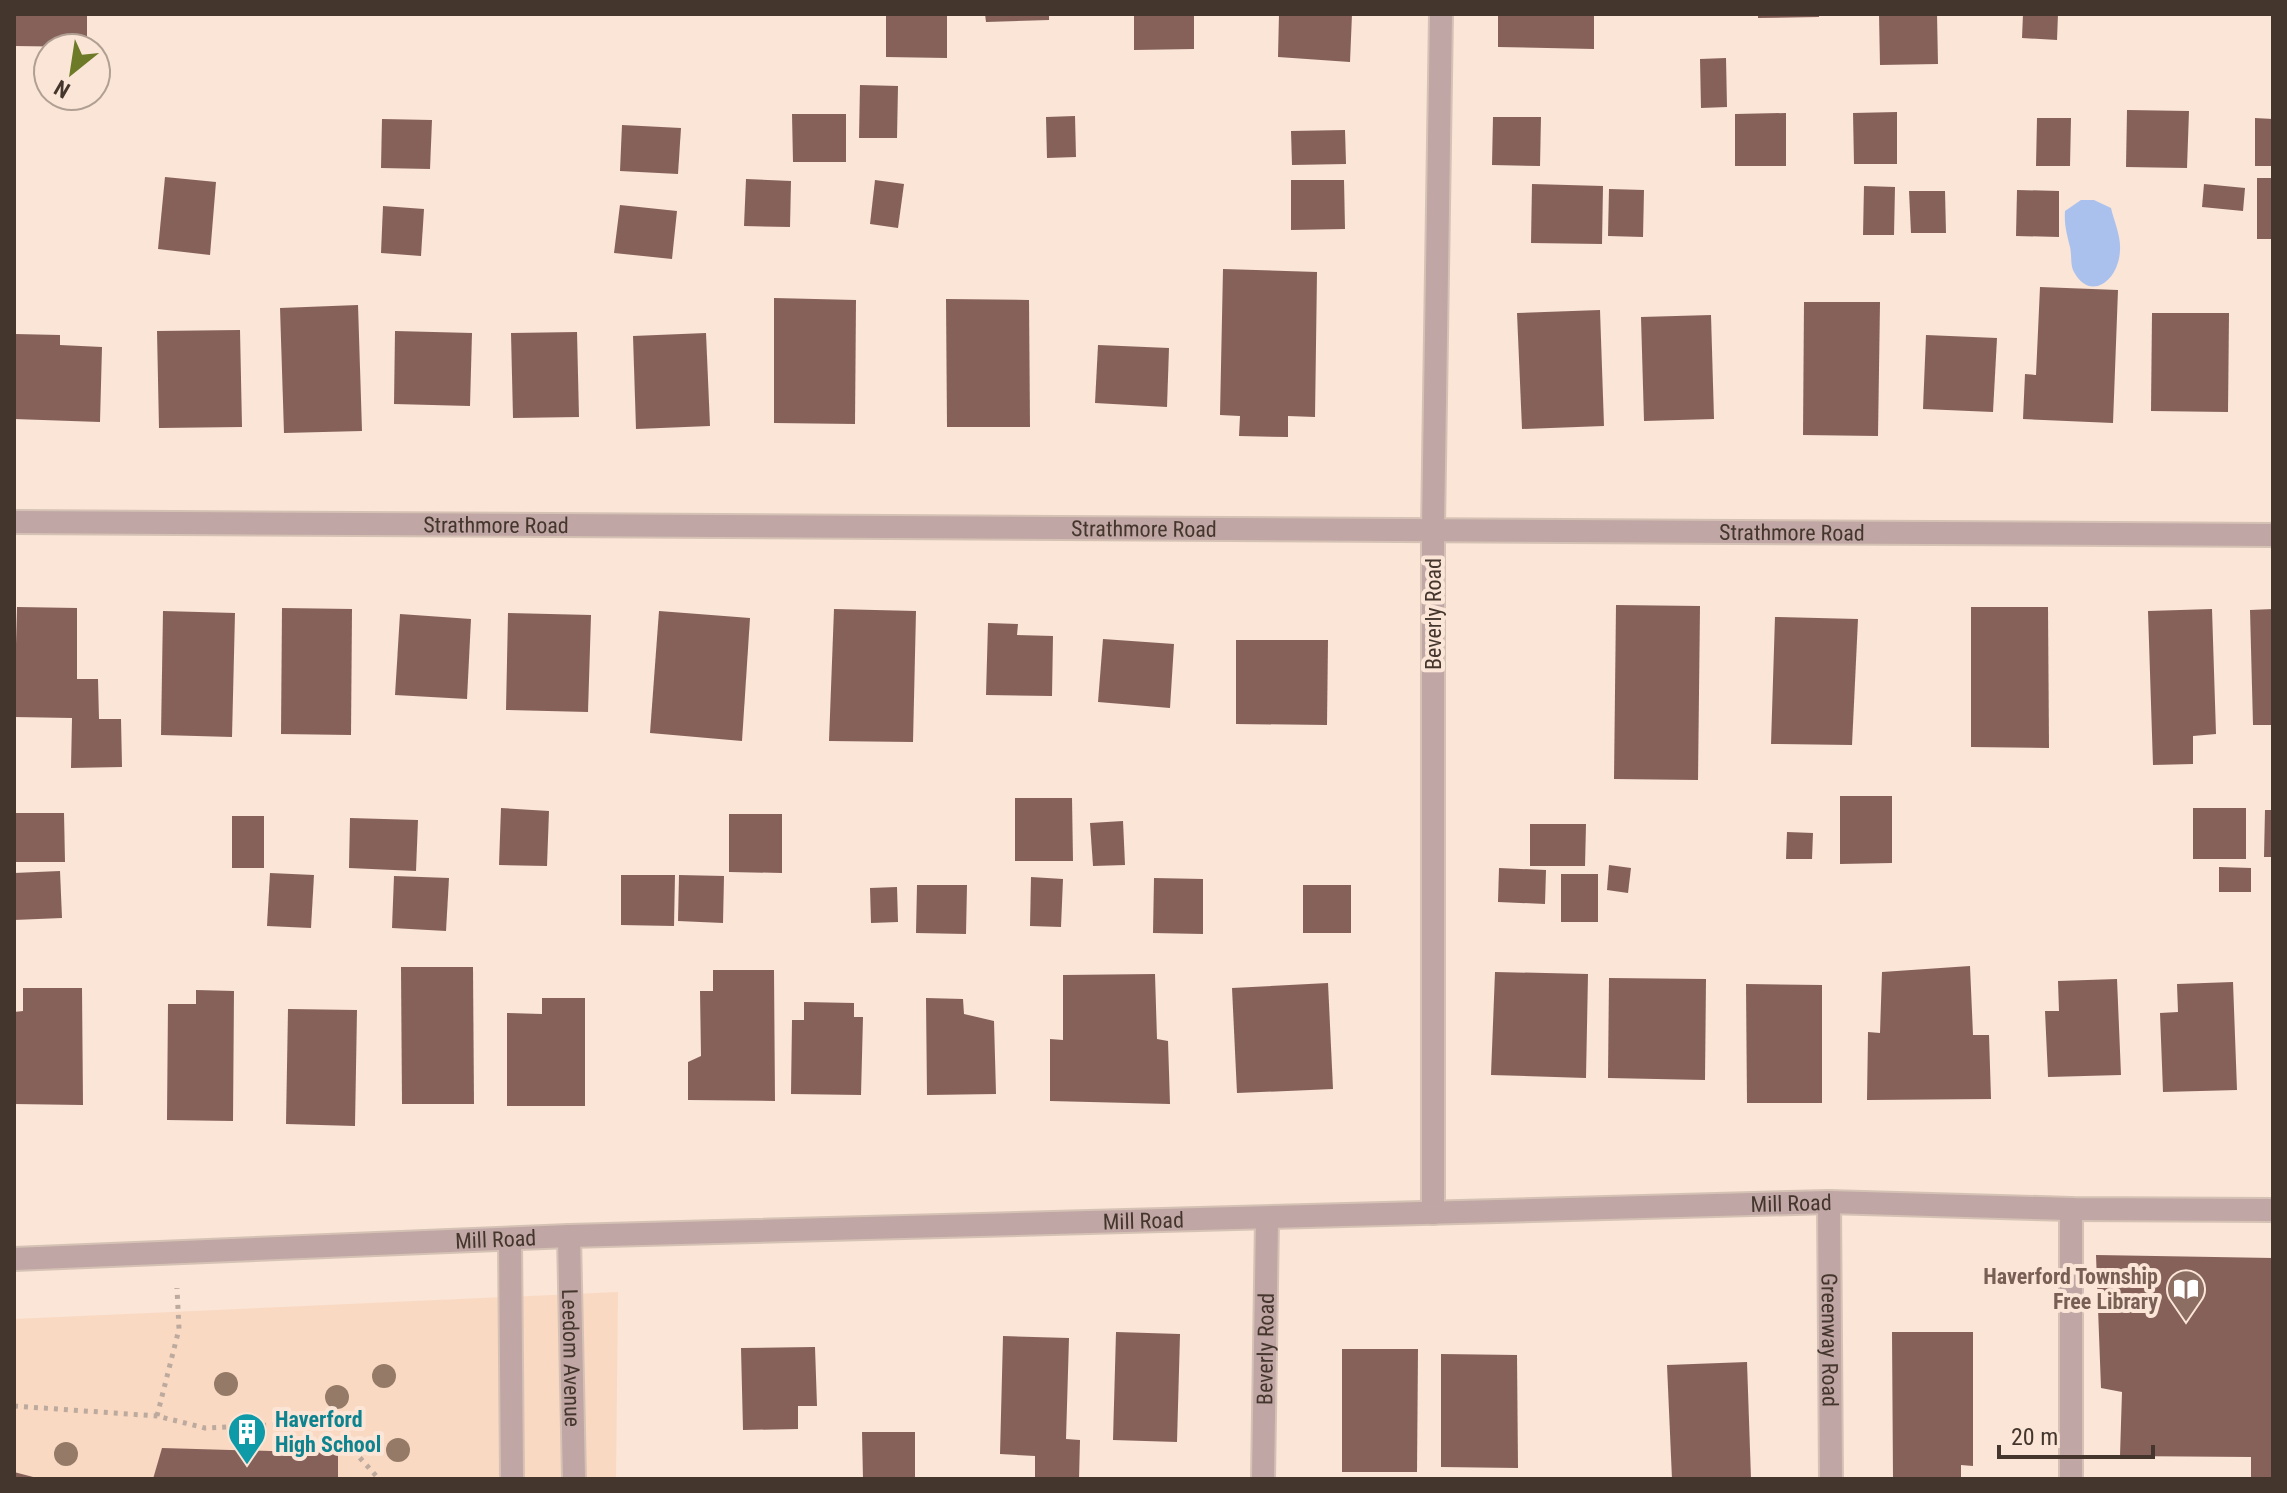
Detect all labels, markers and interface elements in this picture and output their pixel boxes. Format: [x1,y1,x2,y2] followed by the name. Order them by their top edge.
[32,32,112,112] north arrow
[50,75,74,103] text: N
[423,512,569,538] street label: Strathmore Road
[1071,516,1217,541] street label: Strathmore Road
[1719,519,1865,545] street label: Strathmore Road
[1421,558,1446,670] street label: Beverly Road
[1750,1189,1832,1217] street label: Mill Road
[1102,1207,1184,1234] street label: Mill Road
[455,1225,537,1253] street label: Mill Road
[1983,1264,2158,1314] place label: Haverford Township Free Library
[2165,1268,2207,1323] library icon: Haverford Township Free Library
[1817,1273,1843,1407] street label: Greenway Road
[558,1289,585,1427] street label: Leedom Avenue
[1252,1293,1278,1405] street label: Beverly Road
[275,1407,381,1457] place label: Haverford High School
[1999,1409,2153,1459] scale bar
[226,1411,268,1466] building icon: Haverford High School
[2011,1423,2058,1451] text: 20 m

